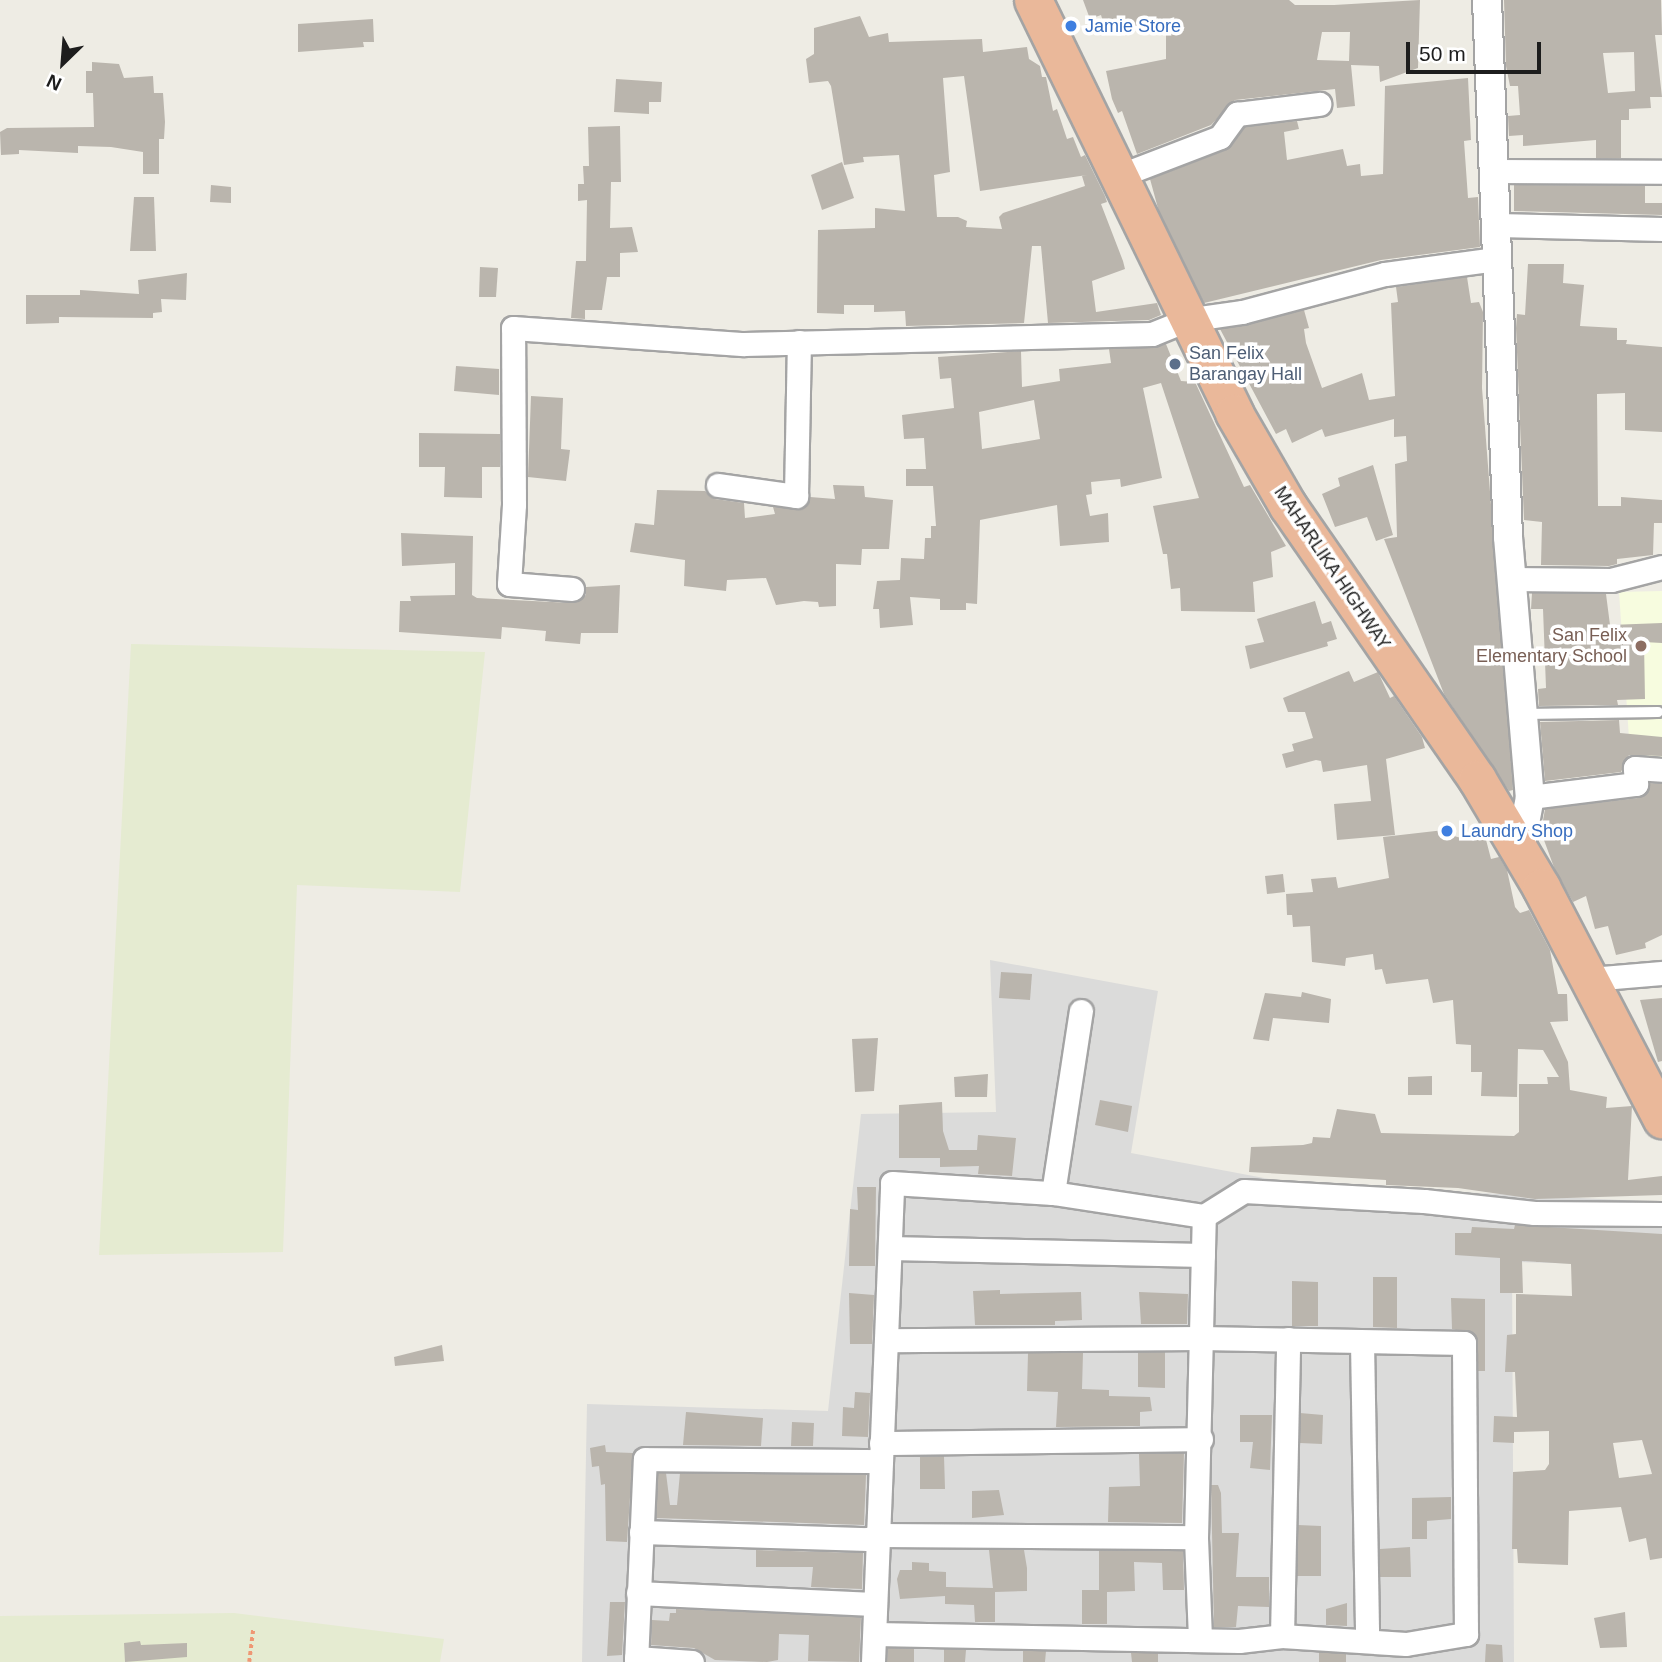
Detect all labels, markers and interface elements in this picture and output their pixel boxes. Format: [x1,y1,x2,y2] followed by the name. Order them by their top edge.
[1085,15,1181,37] place label: Jamie Store
[1063,18,1079,34] marker: Jamie Store
[28,28,98,98] north arrow
[1410,28,1545,72] scale bar
[1419,42,1466,65] text: 50 m
[43,70,65,95] text: N
[1189,343,1302,386] place label: San Felix Barangay Hall
[1167,356,1183,372] marker: San Felix Barangay Hall
[1269,482,1395,654] street label: MAHARLIKA HIGHWAY
[1476,625,1627,668] place label: San Felix Elementary School
[1633,638,1649,654] marker: San Felix Elementary School
[1461,820,1573,842] place label: Laundry Shop
[1439,823,1455,839] marker: Laundry Shop

